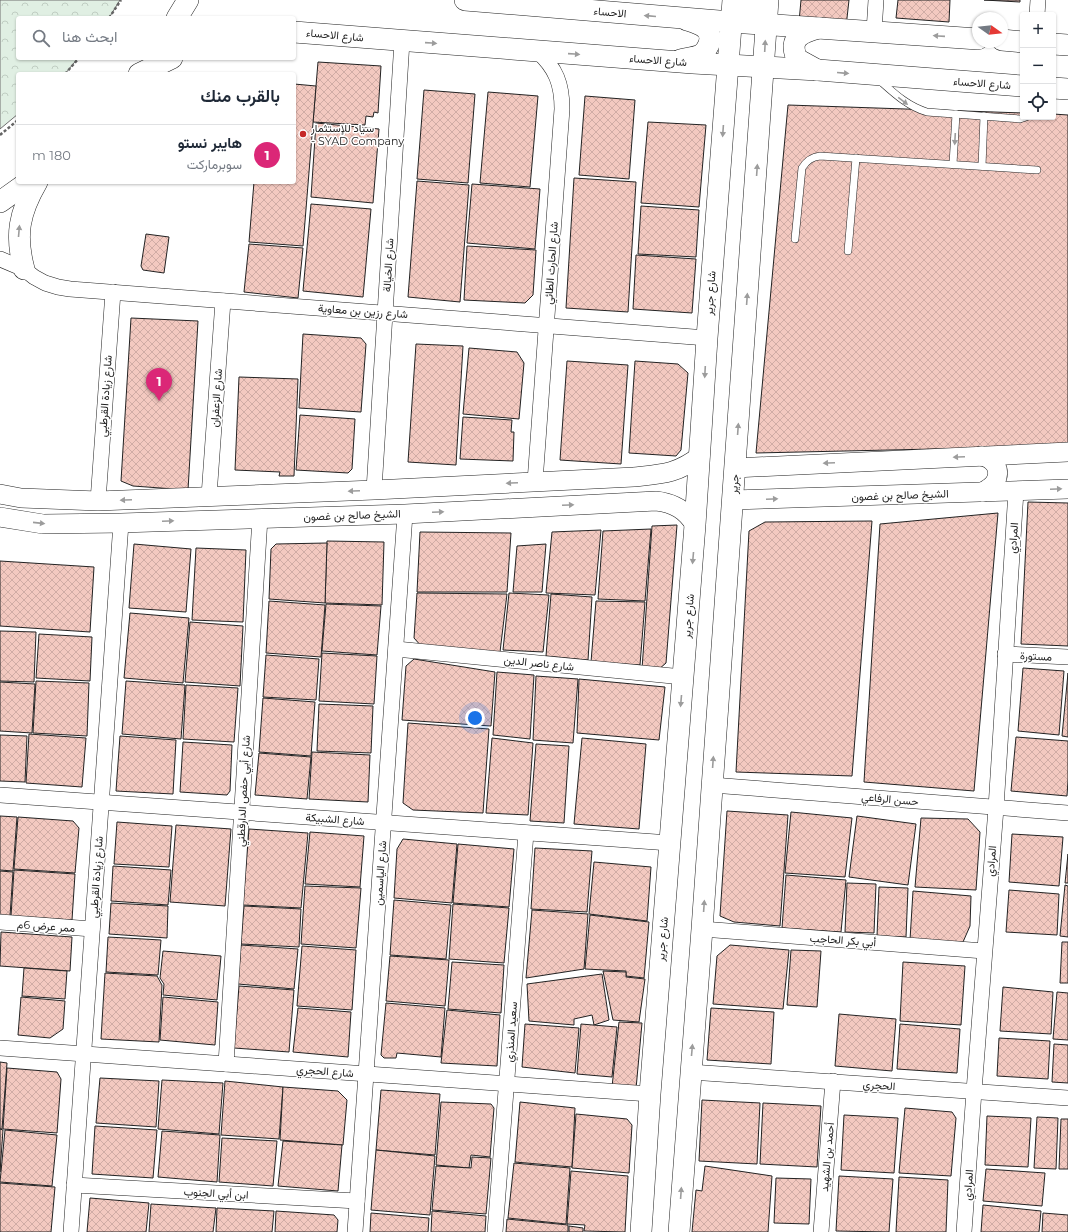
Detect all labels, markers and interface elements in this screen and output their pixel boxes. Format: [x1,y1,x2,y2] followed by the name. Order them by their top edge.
[593,4,627,20] street label: الاحساء
[644,12,656,19] one-way arrow
[972,12,1008,48] north arrow
[1020,12,1056,120] map controls
[1020,12,1056,48] button: +
[16,16,296,60] search box
[306,26,365,46] street label: شارع الاحساء
[30,27,52,49] icon: search
[62,27,117,46] text: ابحث هنا
[933,33,945,40] one-way arrow
[425,39,437,46] one-way arrow
[762,40,769,52] one-way arrow
[1020,48,1056,84] button: −
[568,50,580,57] one-way arrow
[629,51,688,70] street label: شارع الاحساء
[837,69,850,76] one-way arrow
[953,74,1012,93] street label: شارع الاحساء
[1020,84,1056,120] button: locate
[201,86,280,106] text: بالقرب منك
[898,96,909,105] one-way arrow
[310,121,404,148] place label: سياد للإستثمار - SYAD Company
[719,125,726,137] one-way arrow
[298,129,308,139] marker: سياد للإستثمار - SYAD Company
[178,133,242,152] text: هايبر نستو
[951,133,958,145] one-way arrow
[32,147,71,163] text: 180 m
[264,147,270,163] text: 1
[187,156,242,172] text: سوبرماركت
[753,164,760,176] one-way arrow
[541,221,564,305] street label: شارع الحارث الطائي
[16,225,23,237] one-way arrow
[380,237,397,292] street label: شارع الخيالة
[701,270,720,317] street label: شارع جرير
[744,293,751,305] one-way arrow
[317,301,409,322] street label: شارع رزين بن معاوية
[95,354,118,438] street label: شارع زيادة القرطبي
[701,366,708,378] one-way arrow
[146,368,172,401] pin: 1
[207,368,226,428] street label: شارع الزعفران
[734,423,741,435] one-way arrow
[952,454,965,460] one-way arrow
[823,460,835,467] one-way arrow
[726,474,742,495] street label: جرير
[505,480,518,486] one-way arrow
[851,486,949,505] street label: الشيخ صالح بن غصون
[1050,486,1062,493] one-way arrow
[347,488,360,494] one-way arrow
[766,495,778,502] one-way arrow
[120,496,132,503] one-way arrow
[562,502,574,509] one-way arrow
[303,506,401,525] street label: الشيخ صالح بن غصون
[432,509,445,515] one-way arrow
[162,518,175,524] one-way arrow
[32,520,45,527] one-way arrow
[1005,522,1024,554] street label: المرادي
[689,552,696,564] one-way arrow
[679,593,698,640] street label: شارع جرير
[1020,648,1052,664] street label: مستورة
[503,652,575,675] street label: شارع ناصر الدين
[678,695,685,707] one-way arrow
[465,708,485,728] your location
[233,734,256,847] street label: شارع أبي حفص الدارقطني
[710,756,717,768] one-way arrow
[861,790,919,811] street label: حسن الرفاعي
[305,810,365,829] street label: شارع الشبيكة
[86,835,109,919] street label: شارع زيادة القرطبي
[371,840,390,906] street label: شارع الياسمين
[983,845,1002,877] street label: المرادي
[700,900,707,912] one-way arrow
[653,916,672,963] street label: شارع جرير
[16,917,76,936] street label: ممر عرض 6م
[809,931,877,952] street label: أبي بكر الحاجب
[502,1001,523,1063] street label: سعيد المنذري
[689,1043,696,1056] one-way arrow
[296,1062,355,1083] street label: شارع الحجري
[862,1077,896,1096] street label: الحجري
[817,1121,837,1192] street label: أحمد بن الشهيد
[960,1169,979,1201] street label: المرادي
[183,1184,249,1205] street label: ابن أبي الجنوب
[678,1187,685,1199] one-way arrow

